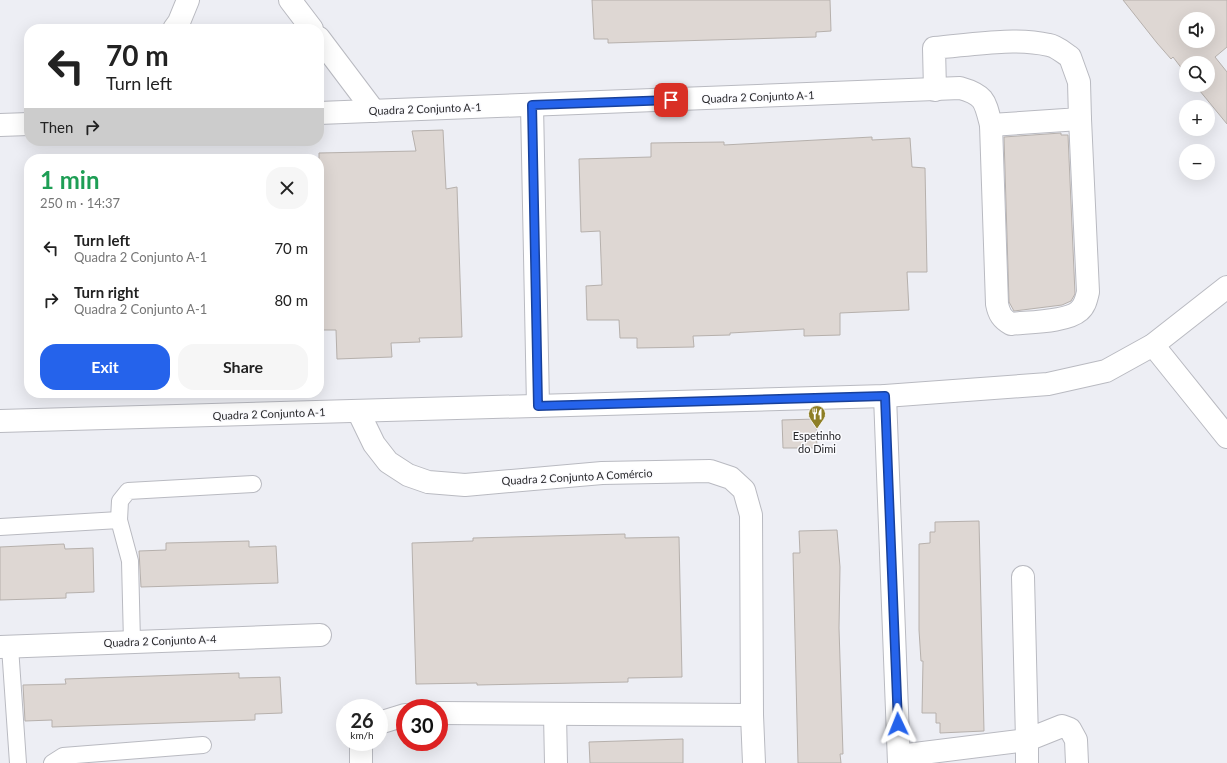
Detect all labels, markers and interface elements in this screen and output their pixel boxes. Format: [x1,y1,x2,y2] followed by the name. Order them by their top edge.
[1179,12,1215,180] map controls
[1179,12,1215,48] button: sound
[106,38,169,72] text: 70 m
[40,40,92,92] icon: left
[1179,56,1215,92] button: search
[106,72,172,94] text: Turn left
[654,83,688,117] pin
[701,88,815,105] street label: Quadra 2 Conjunto A-1
[660,89,682,111] icon: arrive
[368,100,482,117] street label: Quadra 2 Conjunto A-1
[1179,100,1215,136] button: +
[81,116,103,138] icon: right
[40,118,73,136] text: Then
[1179,144,1215,180] button: −
[40,165,100,194] text: 1 min
[266,167,308,209] button: close
[40,195,120,211] text: 250 m · 14:37
[74,231,130,249] text: Turn left
[40,237,62,259] icon: left
[274,239,308,257] text: 70 m
[74,249,207,265] text: Quadra 2 Conjunto A-1
[74,283,139,301] text: Turn right
[40,289,62,311] icon: right
[274,291,308,309] text: 80 m
[74,301,207,317] text: Quadra 2 Conjunto A-1
[40,344,170,390] button: Exit
[178,344,308,390] button: Share
[807,404,827,429] restaurant icon: Espetinho do Dimi
[212,405,326,422] street label: Quadra 2 Conjunto A-1
[793,429,841,455] place label: Espetinho do Dimi
[501,466,653,487] street label: Quadra 2 Conjunto A Comércio
[103,632,217,649] street label: Quadra 2 Conjunto A-4
[396,699,448,751] speed limit sign: 30
[877,703,919,745] position arrow
[350,708,374,732] text: 26
[350,729,374,741] text: km/h

